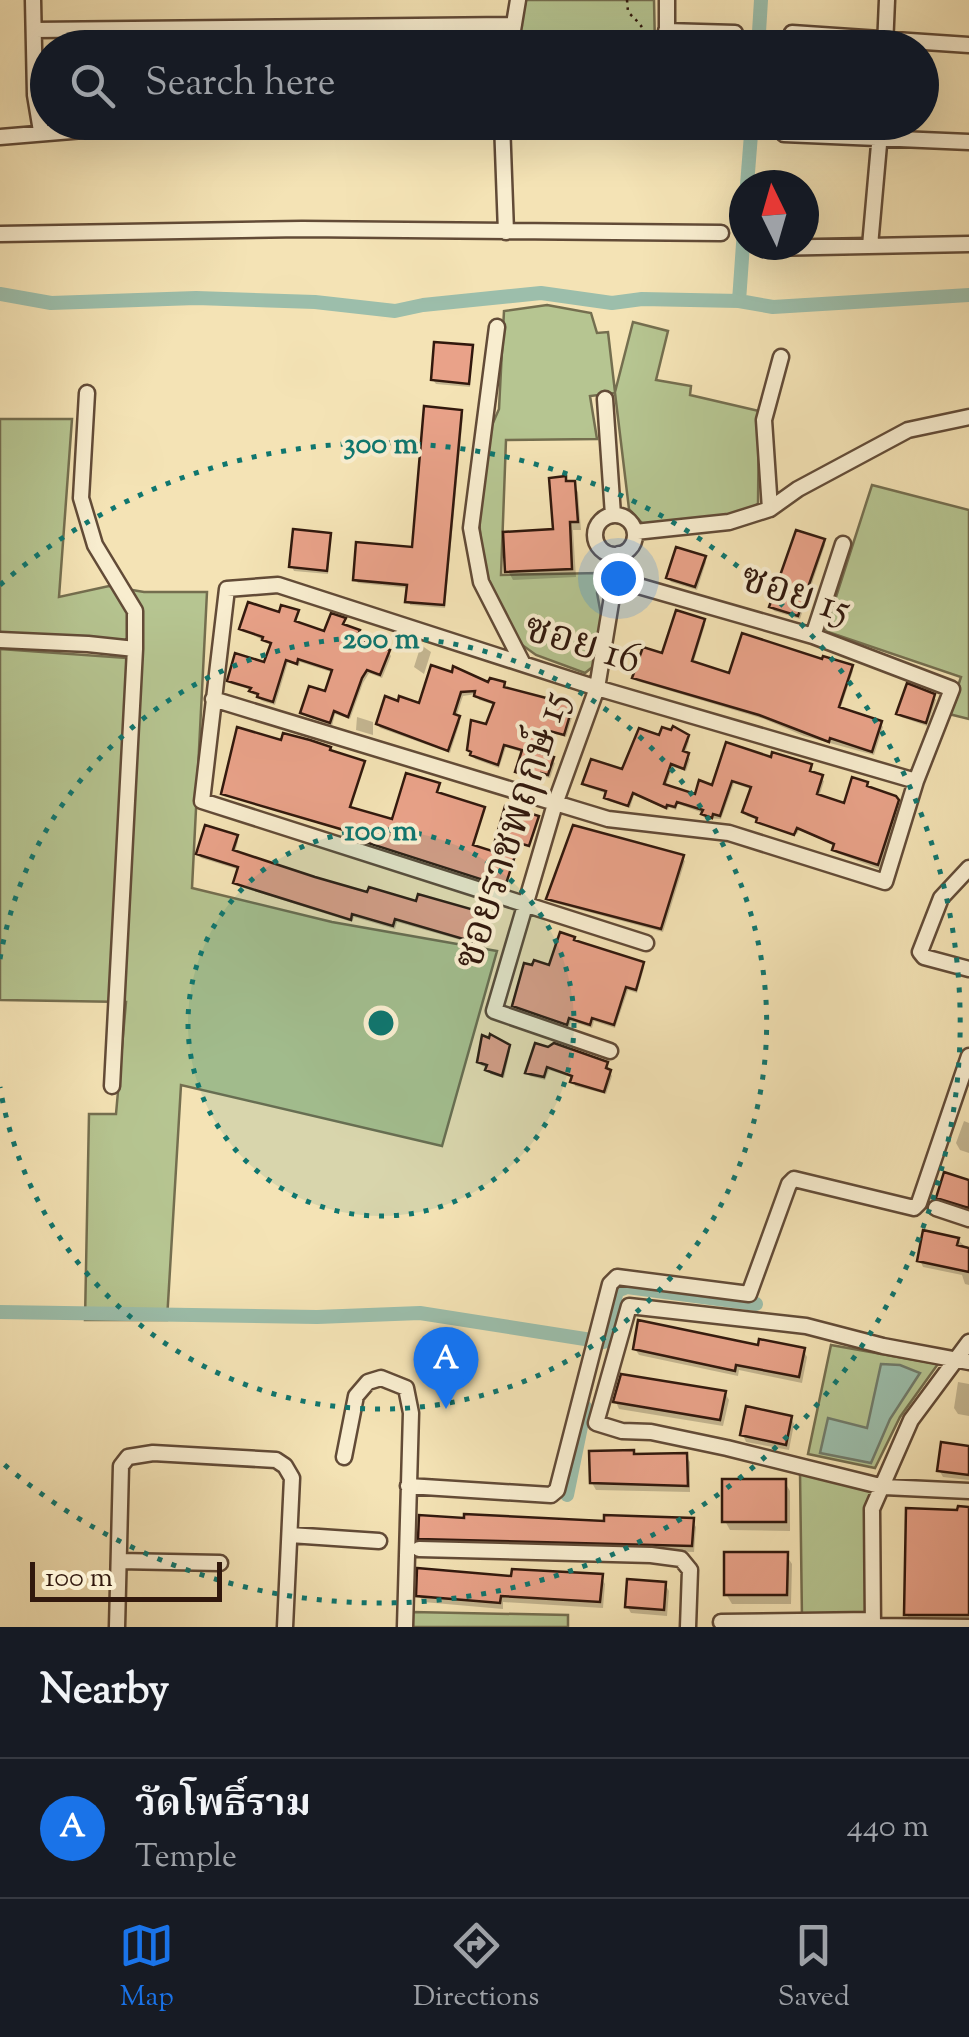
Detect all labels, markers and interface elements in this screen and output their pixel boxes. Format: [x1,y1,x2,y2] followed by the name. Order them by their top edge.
[30,30,939,140] search box
[65,58,120,113] icon: search
[145,58,336,112] text: Search here
[729,170,819,260] north arrow
[344,424,419,467] text: 300 m
[732,550,858,642] street label: ซอย 15
[593,553,644,604] your location
[516,600,648,692] street label: ซอย 16
[343,619,420,662] text: 200 m
[441,684,587,978] street label: ซอยราชพฤกษ์ 15
[345,811,418,854] text: 100 m
[363,1005,399,1041] centre of rings
[414,1326,478,1409] pin: A
[30,1557,222,1602] scale bar
[45,1559,113,1599] text: 100 m
[40,1662,169,1722] text: Nearby
[135,1779,311,1833] text: วัดโพธิ์ราม
[60,1805,85,1851] text: A
[847,1805,929,1851] text: 440 m
[135,1835,237,1881] text: Temple
[119,1918,174,2018] tab: Map
[413,1918,539,2018] tab: Directions
[778,1918,850,2018] tab: Saved

